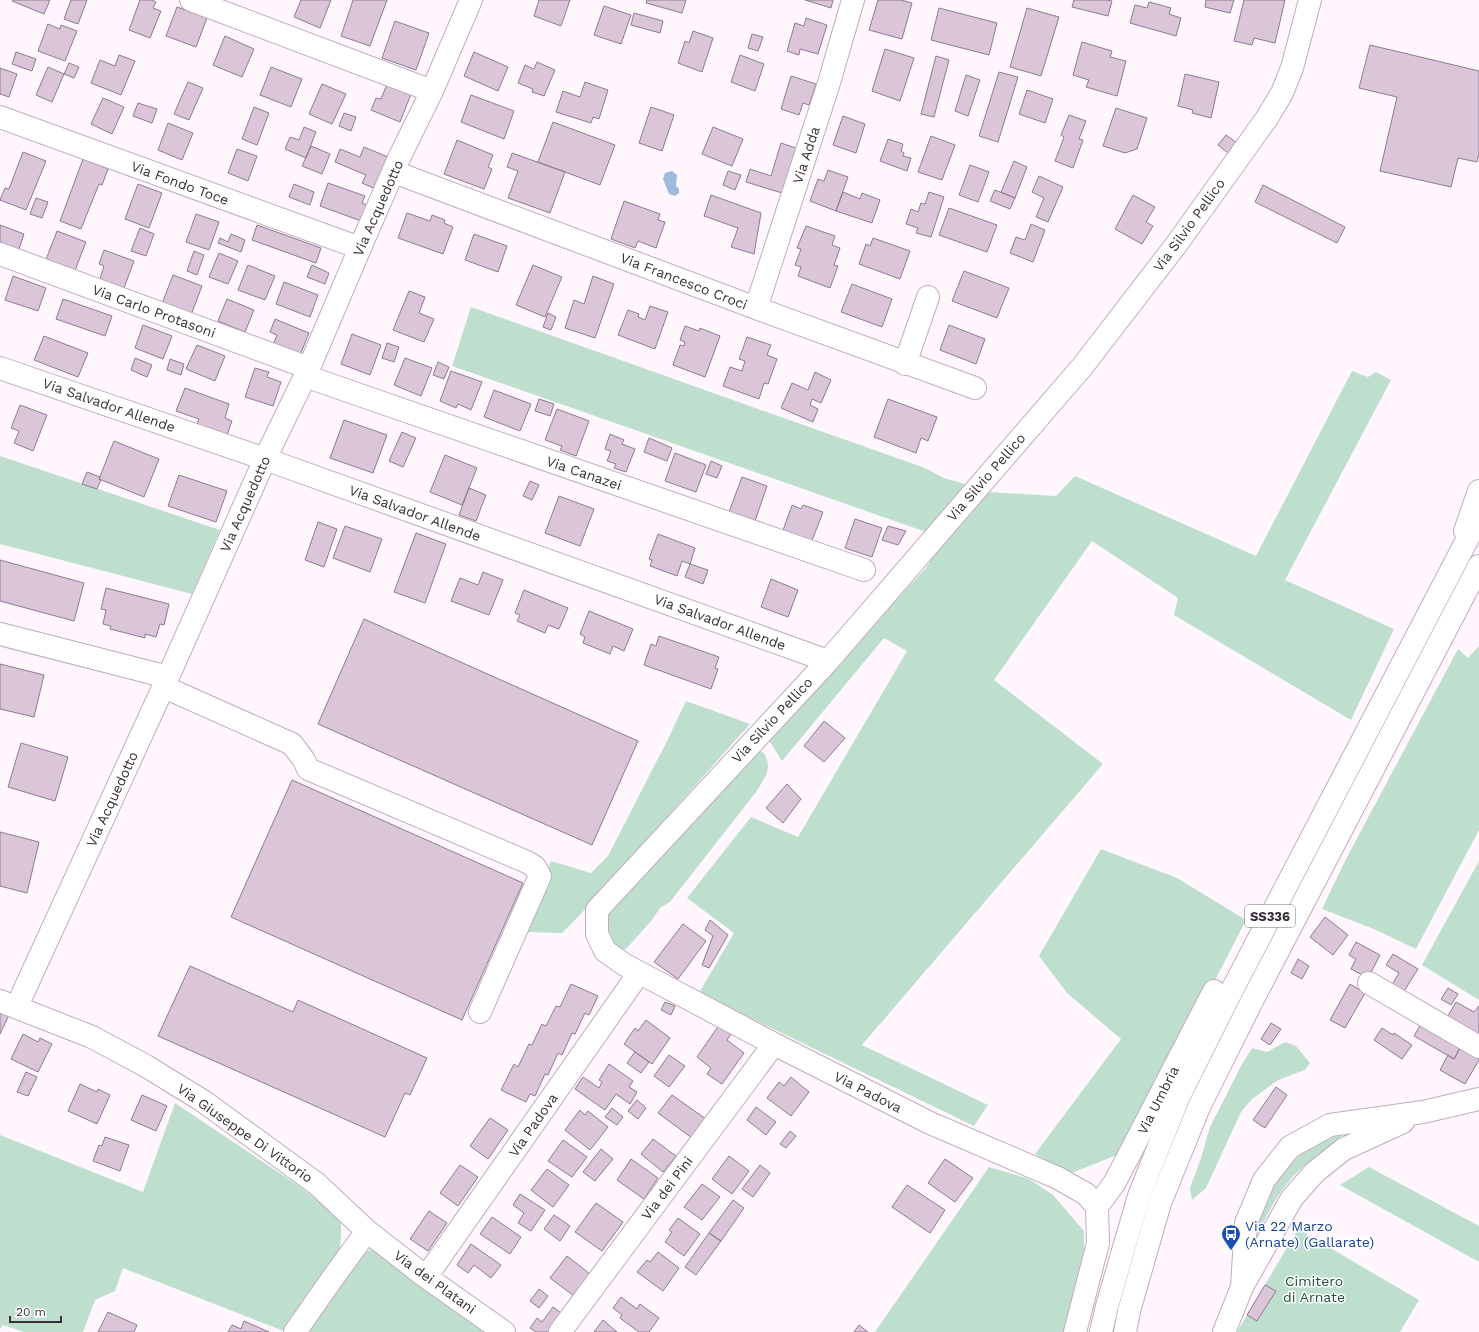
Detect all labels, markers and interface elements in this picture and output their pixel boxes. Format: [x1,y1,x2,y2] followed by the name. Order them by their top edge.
[789,124,823,186] street label: Via Adda
[129,158,231,208] street label: Via Fondo Toce
[350,158,406,258] street label: Via Acquedotto
[1150,175,1228,275] street label: Via Silvio Pellico
[618,249,750,313] street label: Via Francesco Croci
[90,281,218,341] street label: Via Carlo Protasoni
[41,375,177,435] street label: Via Salvador Allende
[944,430,1028,524] street label: Via Silvio Pellico
[544,453,624,493] street label: Via Canazei
[217,454,273,554] street label: Via Acquedotto
[347,482,483,544] street label: Via Salvador Allende
[652,591,788,653] street label: Via Salvador Allende
[728,674,816,766] street label: Via Silvio Pellico
[83,749,141,849] street label: Via Acquedotto
[1245,905,1295,927] road number: SS336
[1134,1063,1182,1137] street label: Via Umbria
[831,1068,905,1116] street label: Via Padova
[174,1080,316,1186] street label: Via Giuseppe Di Vittorio
[505,1090,561,1160] street label: Via Padova
[638,1153,696,1223] street label: Via dei Pini
[1245,1218,1374,1250] place label: Via 22 Marzo (Arnate) (Gallarate)
[1220,1223,1242,1251] bus stop icon: Via 22 Marzo (Arnate) (Gallarate)
[391,1247,479,1317] street label: Via dei Platani
[1283,1273,1345,1305] park label: Cimitero di Arnate
[10,1298,61,1324] scale bar
[16,1305,46,1319] text: 20 m

